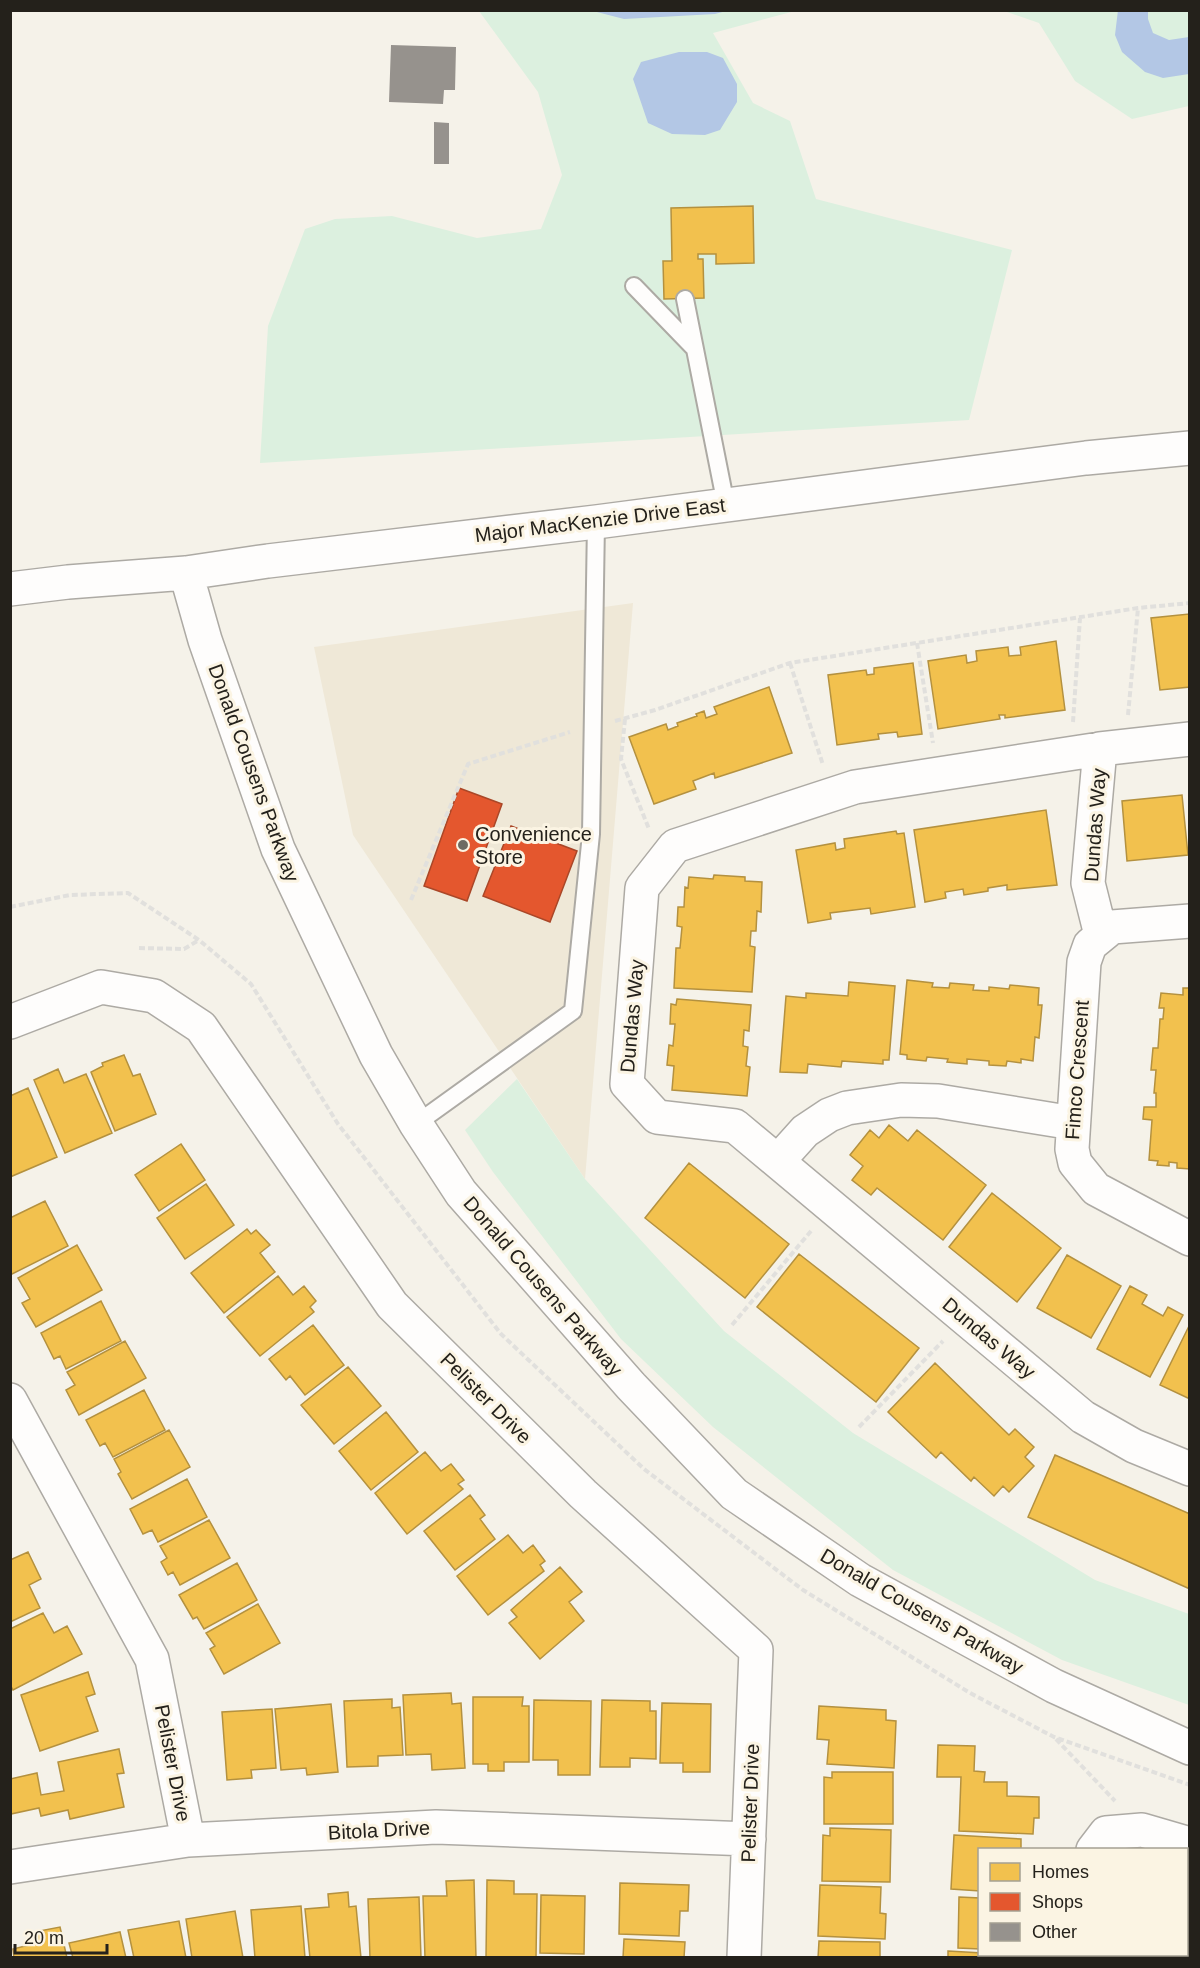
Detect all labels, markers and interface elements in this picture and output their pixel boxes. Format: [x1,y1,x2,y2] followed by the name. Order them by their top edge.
[473,494,727,546] street label: Major MacKenzie Drive East
[204,661,304,885] street label: Donald Cousens Parkway
[1080,767,1110,883] street label: Dundas Way
[475,823,592,868] place label: Convenience Store
[456,838,470,852] marker: Convenience Store
[616,958,648,1074] street label: Dundas Way
[1061,999,1093,1141] street label: Fimco Crescent
[459,1192,627,1380] street label: Donald Cousens Parkway
[938,1293,1040,1383] street label: Dundas Way
[436,1348,536,1448] street label: Pelister Drive
[817,1544,1027,1678] street label: Donald Cousens Parkway
[151,1703,195,1823] street label: Pelister Drive
[737,1743,763,1863] street label: Pelister Drive
[327,1816,431,1844] street label: Bitola Drive
[978,1848,1188,1956] legend
[1032,1862,1089,1882] text: Homes
[1032,1892,1083,1912] text: Shops
[15,1917,106,1955] scale bar
[1032,1922,1077,1942] text: Other
[24,1928,64,1948] text: 20 m

